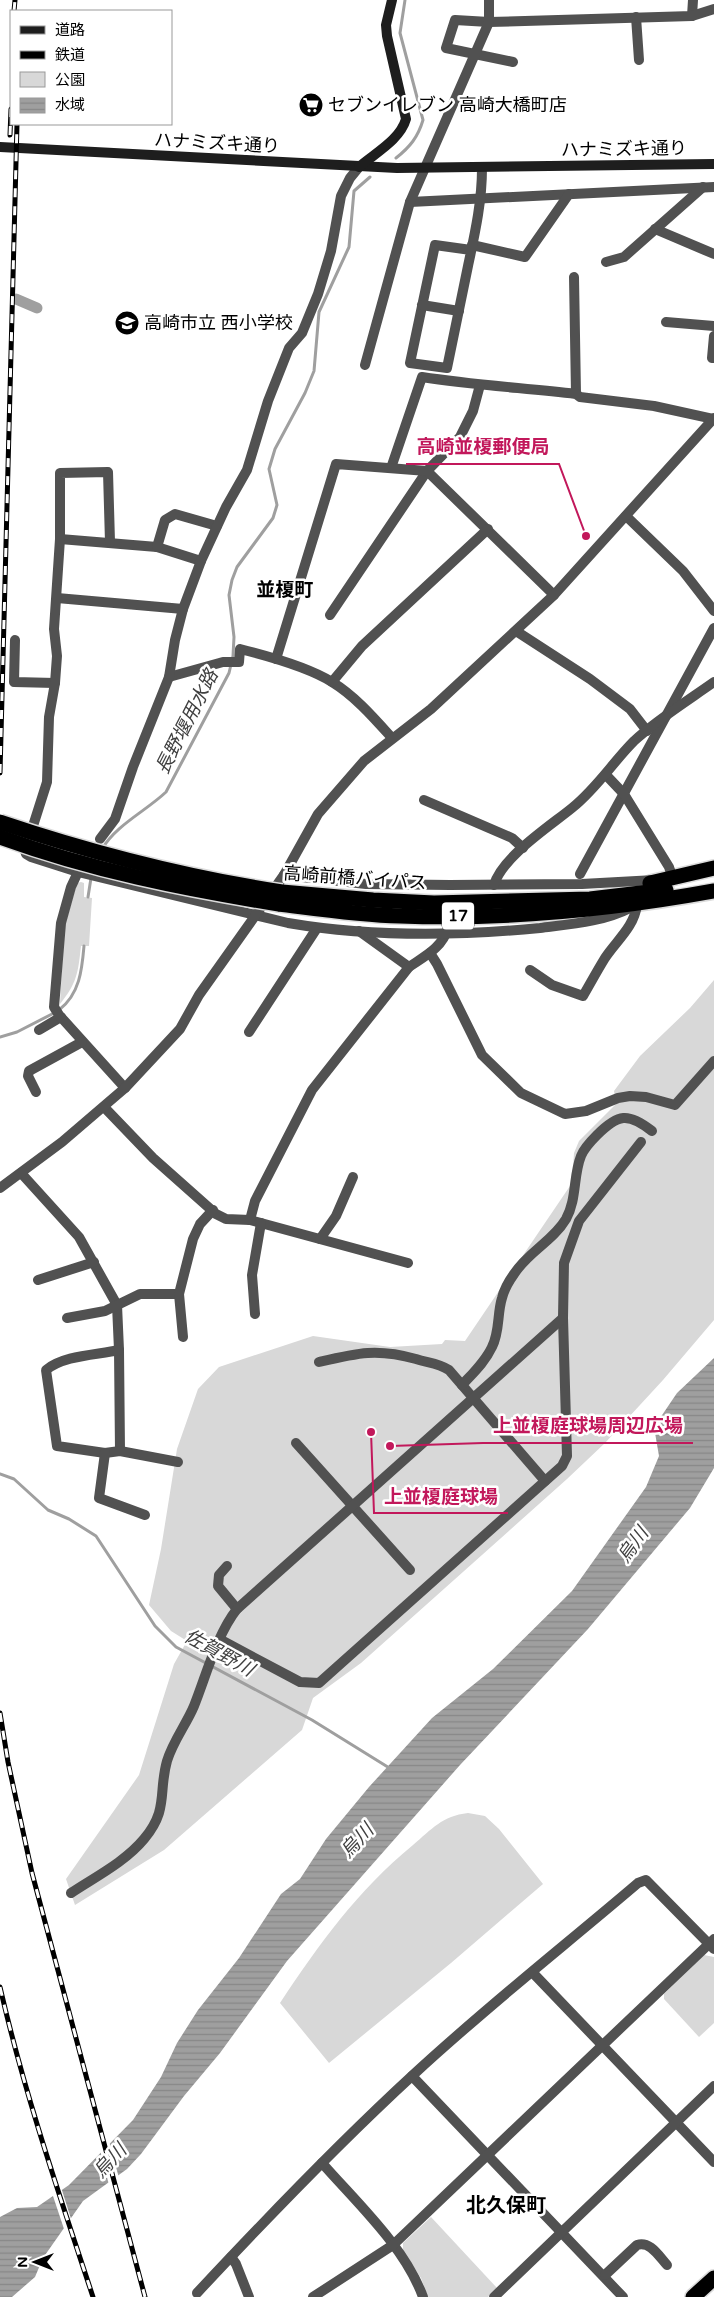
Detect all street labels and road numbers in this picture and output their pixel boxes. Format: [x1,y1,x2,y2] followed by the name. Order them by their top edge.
[154,129,280,157] street label: ハナミズキ通り
[561,137,687,161] street label: ハナミズキ通り
[283,862,427,894] street label: 高崎前橋バイパス
[442,902,474,929] road number: 17

